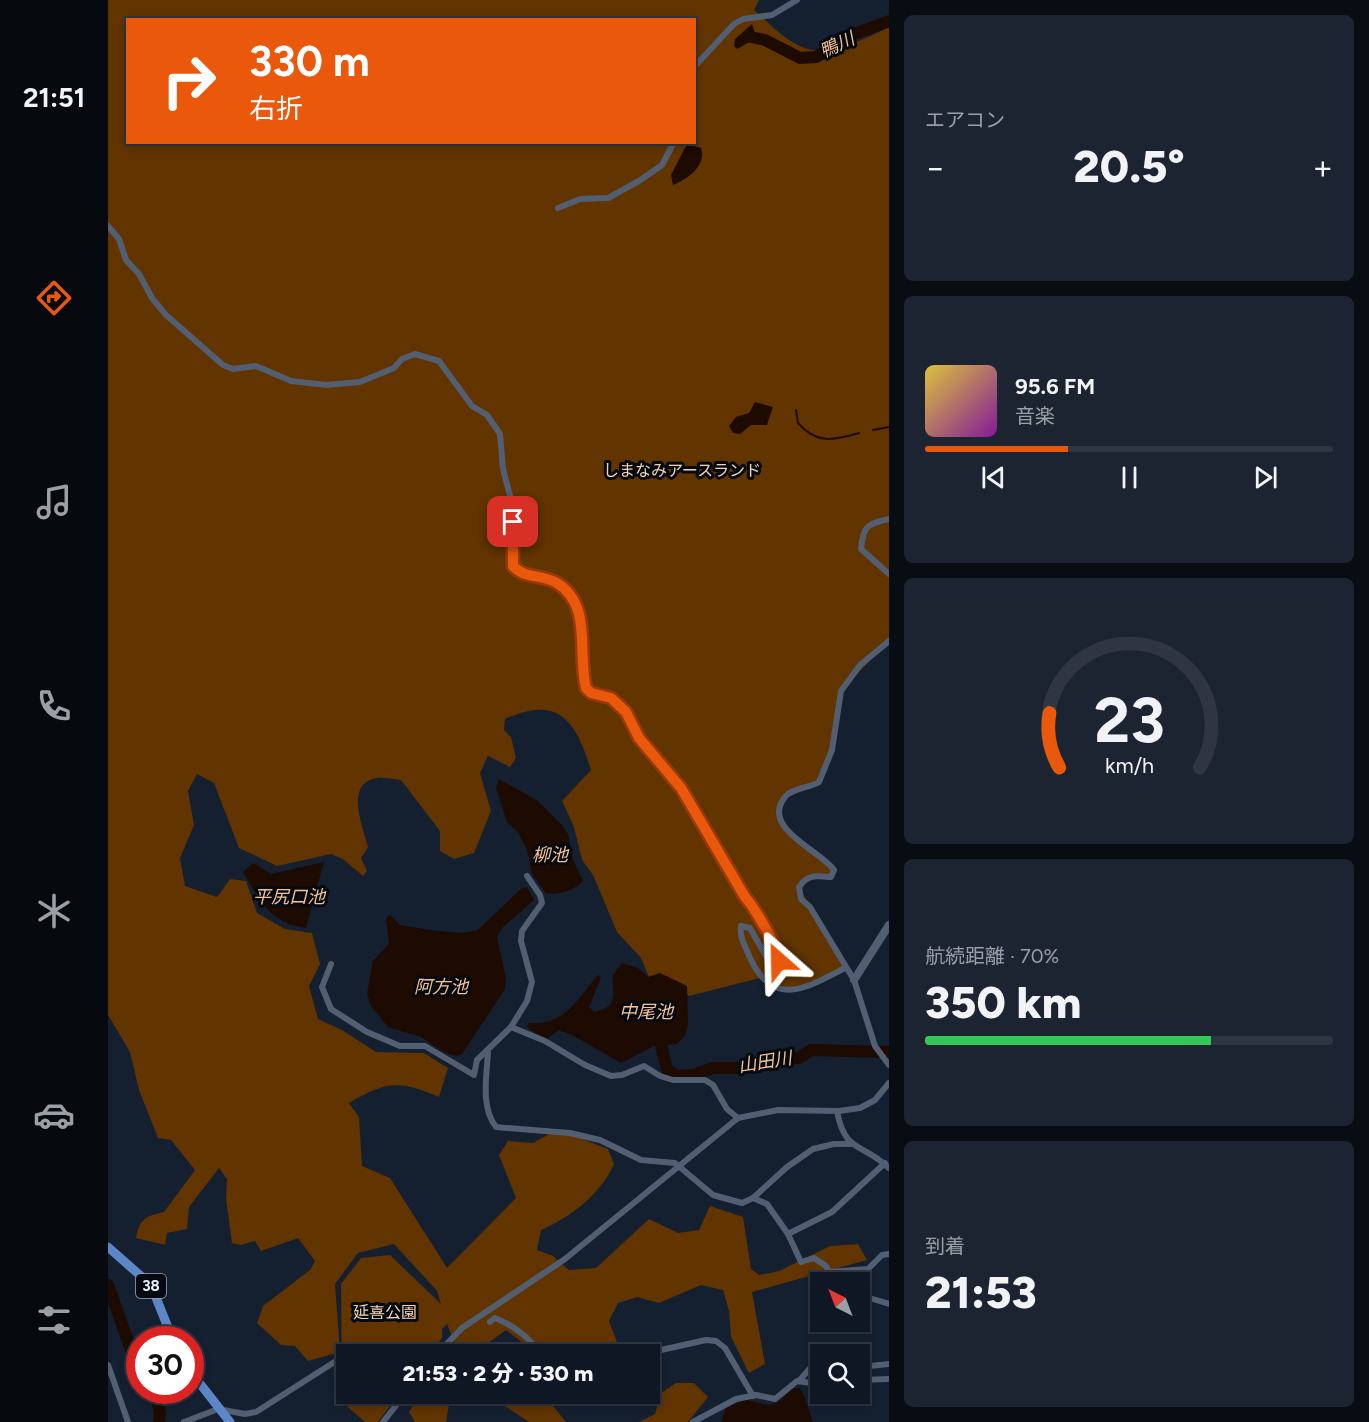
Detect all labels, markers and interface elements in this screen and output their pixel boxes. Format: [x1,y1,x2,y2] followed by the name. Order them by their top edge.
[816,27,860,63] water label: 鴨川
[249,36,370,87] text: 330 m
[150,42,228,120] icon: right
[23,81,85,114] text: 21:51
[249,92,303,125] text: 右折
[925,108,1005,132] text: エアコン
[1073,139,1185,193] text: 20.5°
[925,148,946,187] text: −
[1312,148,1333,187] text: +
[33,277,75,319] icon: directions
[1015,373,1095,400] text: 95.6 FM
[1015,404,1055,428] text: 音楽
[603,461,761,480] park label: しまなみアースランド
[977,461,1010,494] icon: previous
[1113,461,1146,494] icon: pause
[1249,461,1282,494] icon: next
[33,481,75,523] icon: music
[487,496,538,547] pin
[496,505,529,538] icon: arrive
[1094,683,1164,758] text: 23
[33,685,75,727] icon: phone
[1105,753,1153,778] text: km/h
[532,844,570,866] water label: 柳池
[253,886,327,908] water label: 平尻口池
[33,890,75,932] icon: climate
[747,929,811,993] position arrow
[925,944,1059,968] text: 航続距離 · 70%
[925,975,1081,1029] text: 350 km
[414,976,470,998] water label: 阿方池
[619,1001,675,1023] water label: 中尾池
[737,1047,795,1077] water label: 山田川
[33,1094,75,1136] icon: car
[925,1234,965,1258] text: 到着
[925,1265,1037,1319] text: 21:53
[810,1272,870,1332] north arrow
[810,1272,870,1404] map controls
[136,1274,166,1298] road number: 38
[33,1299,75,1341] icon: filters
[353,1303,417,1322] park label: 延喜公園
[126,1326,204,1404] speed limit sign: 30
[810,1344,870,1404] button: search
[403,1360,593,1387] text: 21:53 · 2 分 · 530 m

